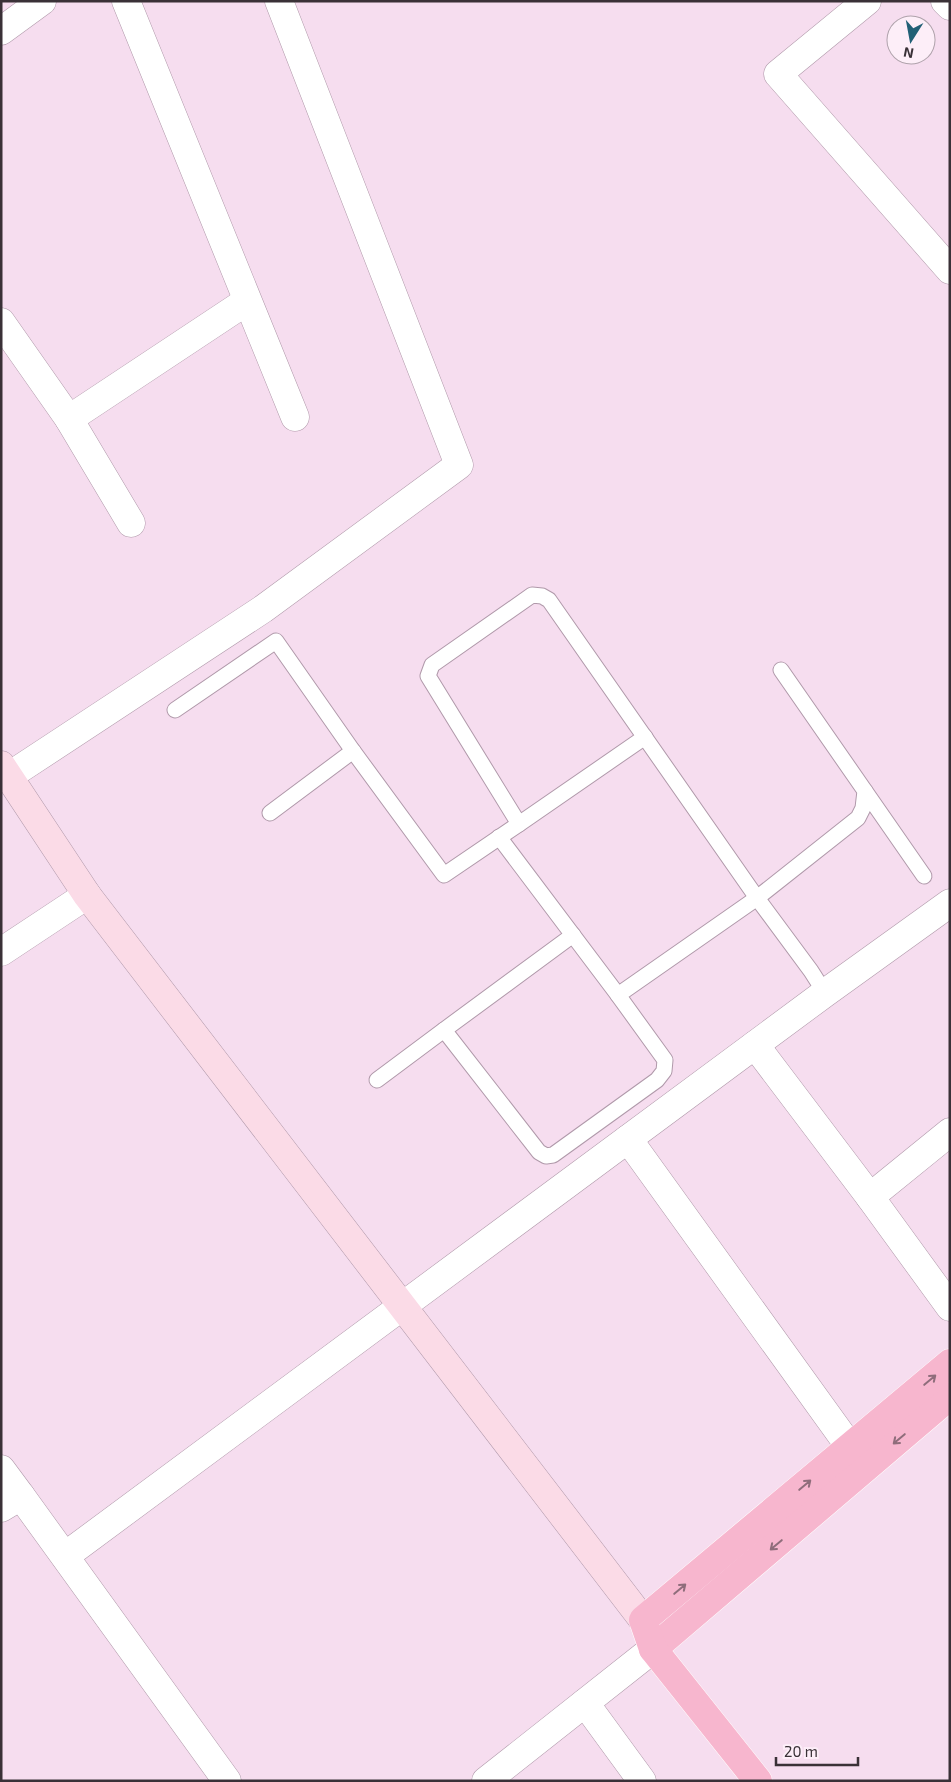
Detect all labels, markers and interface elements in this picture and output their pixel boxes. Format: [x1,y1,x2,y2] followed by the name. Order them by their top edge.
[886,15,936,65] north arrow
[902,44,915,63] text: N
[923,1375,936,1386] one-way arrow
[893,1434,906,1445] one-way arrow
[798,1479,811,1490] one-way arrow
[769,1539,782,1550] one-way arrow
[674,1583,687,1594] one-way arrow
[776,1734,858,1766] scale bar
[784,1742,818,1760] text: 20 m

